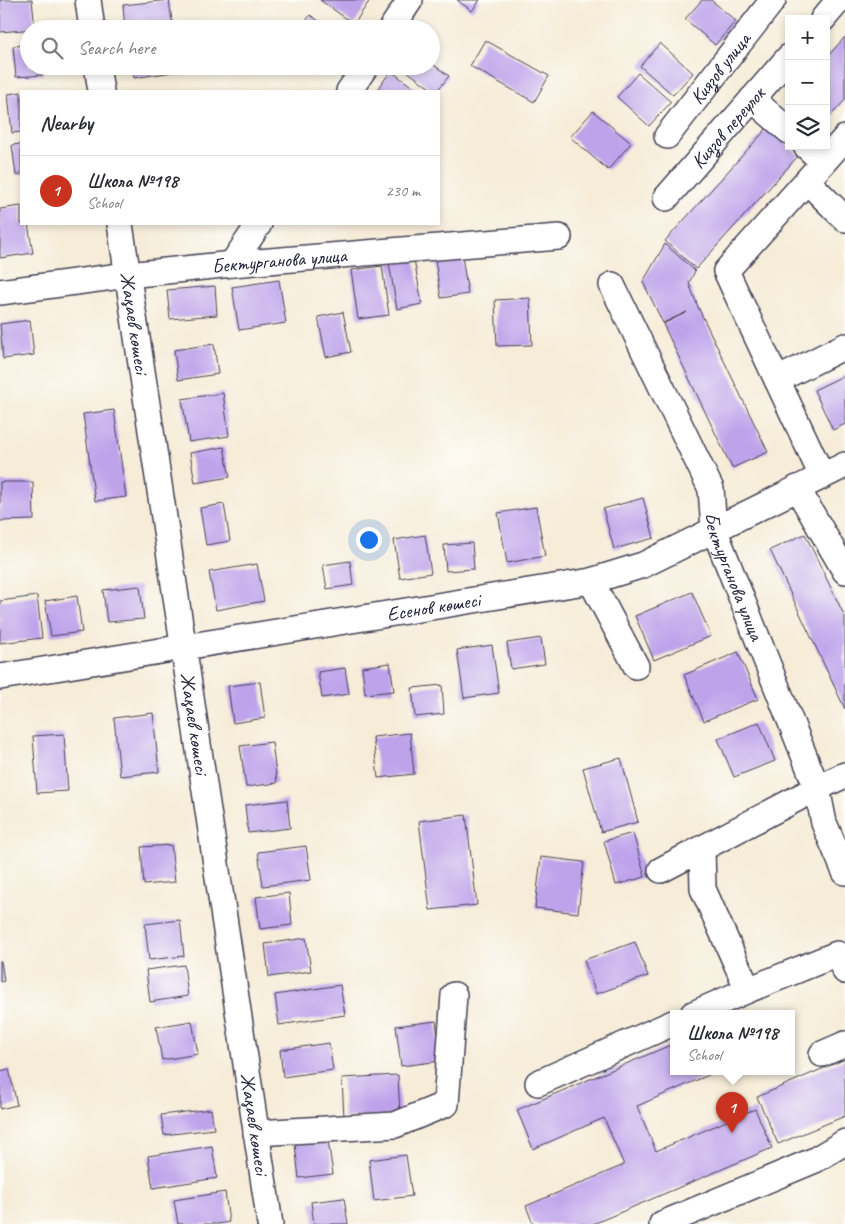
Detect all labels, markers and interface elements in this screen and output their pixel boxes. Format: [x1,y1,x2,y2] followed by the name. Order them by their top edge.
[785,15,830,150] map controls
[785,15,830,60] button: +
[20,20,440,75] search box
[684,26,757,109] street label: Киязов улица
[38,34,66,62] icon: search
[78,36,155,60] text: Search here
[785,60,830,105] button: −
[685,80,771,173] street label: Киязов переулок
[785,105,830,150] button: layers
[40,110,93,136] text: Nearby
[87,169,178,193] text: Школа №198
[52,181,60,201] text: 1
[386,181,420,201] text: 230 m
[87,193,121,213] text: School
[211,242,349,279] street label: Бектурганова улица
[115,270,155,378] street label: Жақаев көшесі
[700,512,770,646] street label: Бектурганова улица
[356,527,382,553] your location
[385,586,484,626] street label: Есенов көшесі
[175,671,215,778] street label: Жақаев көшесі
[670,1010,795,1075] popup
[687,1021,778,1045] text: Школа №198
[687,1045,721,1065] text: School
[235,1071,275,1179] street label: Жақаев көшесі
[716,1092,748,1133] pin: 1

